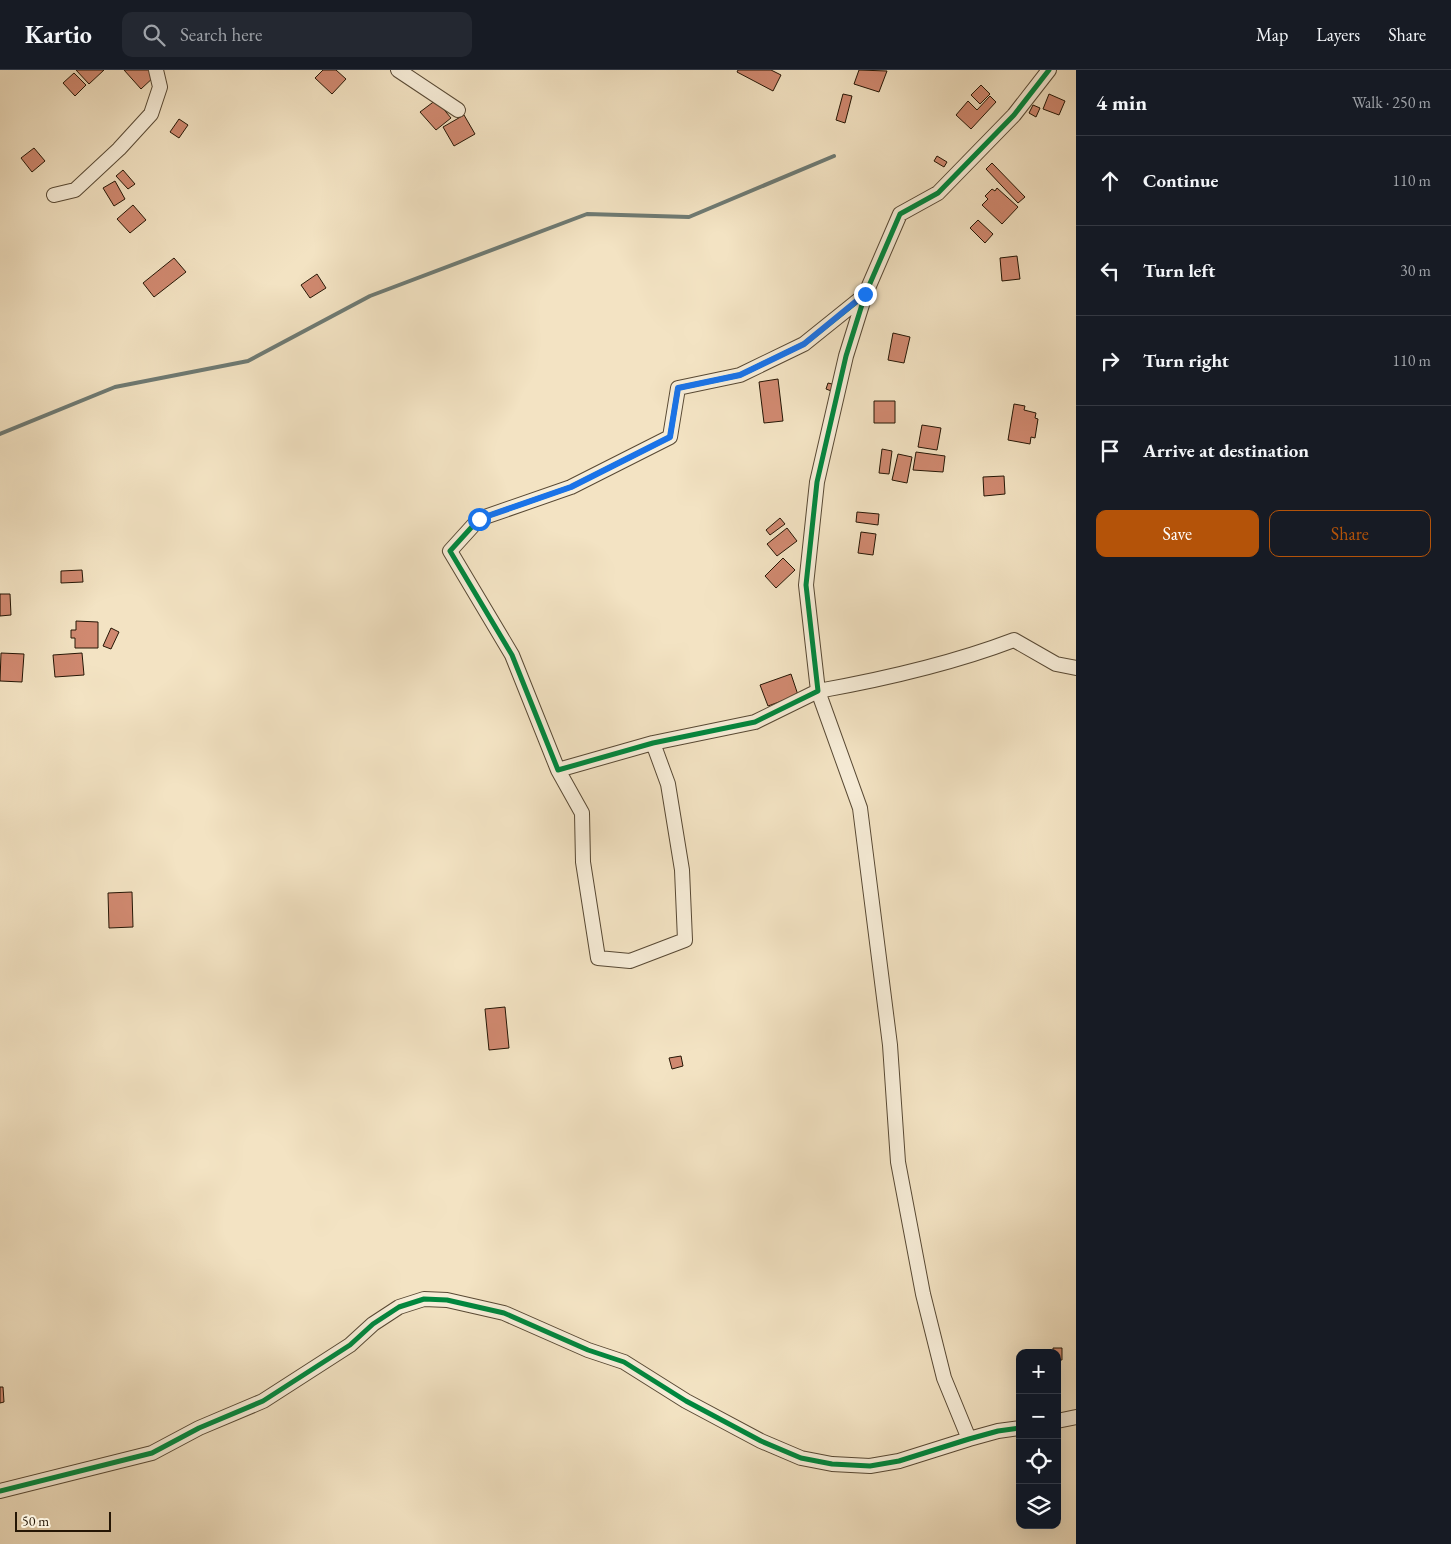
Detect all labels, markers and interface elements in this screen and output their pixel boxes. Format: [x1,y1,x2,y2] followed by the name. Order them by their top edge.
[122,12,472,57] search box
[25,19,92,50] text: Kartio
[140,21,168,49] icon: search
[180,22,262,47] text: Search here
[1256,23,1288,46] text: Map
[1316,23,1360,46] text: Layers
[1388,23,1426,46] text: Share
[1096,89,1147,116] text: 4 min
[1352,92,1431,113] text: Walk · 250 m
[1096,167,1124,195] icon: ahead
[1143,168,1218,193] text: Continue
[1392,170,1431,191] text: 110 m
[1096,257,1124,285] icon: left
[1143,258,1215,283] text: Turn left
[1400,260,1431,281] text: 30 m
[854,283,877,306] route end
[1096,347,1124,375] icon: right
[1143,348,1229,373] text: Turn right
[1392,350,1431,371] text: 110 m
[1096,437,1124,465] icon: arrive
[1143,438,1309,463] text: Arrive at destination
[468,508,491,531] route start
[1096,510,1259,557] button: Save
[1269,510,1431,557] button: Share
[1016,1349,1061,1529] map controls
[1016,1349,1061,1394] button: +
[1016,1394,1061,1439] button: −
[1016,1439,1061,1484] button: locate
[1016,1484,1061,1529] button: layers
[15,1509,111,1532] scale bar
[22,1512,49,1530] text: 50 m

